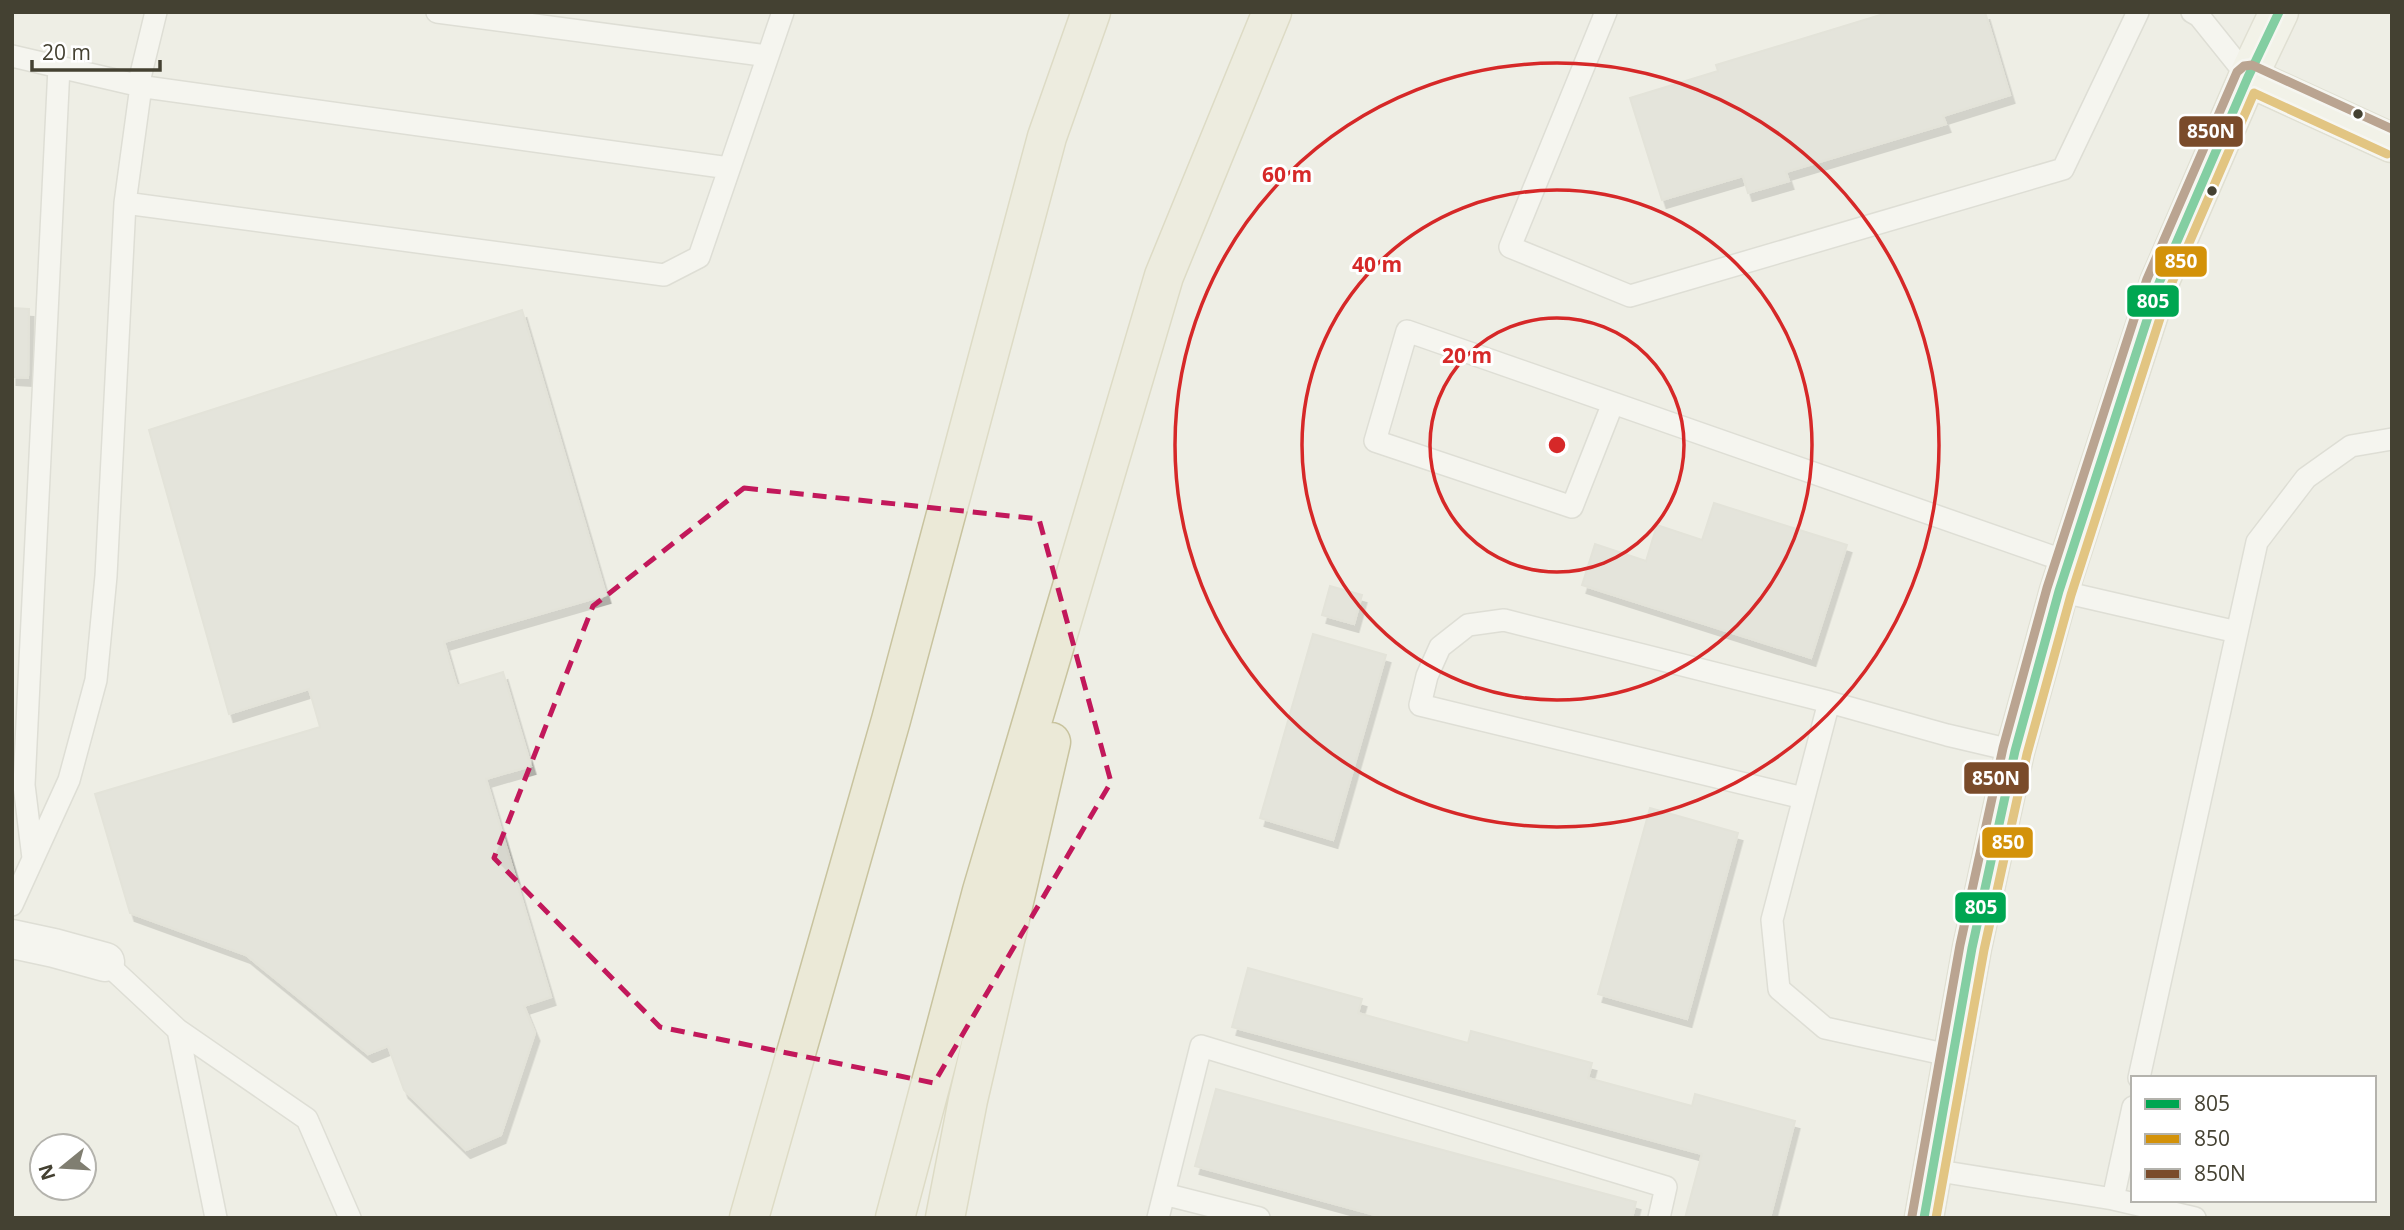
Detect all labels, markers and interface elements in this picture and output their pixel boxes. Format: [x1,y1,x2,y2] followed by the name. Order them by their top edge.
[32,28,159,72] scale bar
[42,38,91,66] text: 20 m
[2351,107,2365,121] unlabelled marker
[2178,115,2244,148] line badge: 850N
[2187,118,2235,144] text: 850N
[1262,160,1312,188] text: 60 m
[2205,184,2219,198] unlabelled marker
[2154,245,2208,278] line badge: 850
[2165,248,2197,274] text: 850
[1352,250,1402,278] text: 40 m
[2126,284,2180,318] line badge: 805
[2137,288,2169,314] text: 805
[1442,341,1492,369] text: 20 m
[1545,433,1569,457] centre of rings
[1963,761,2030,795] line badge: 850N
[1972,765,2020,791] text: 850N
[1981,826,2034,859] line badge: 850
[1992,829,2024,855] text: 850
[1954,891,2007,924] line badge: 805
[1965,894,1997,920] text: 805
[2131,1076,2376,1202] legend
[2194,1089,2230,1117] text: 805
[2194,1124,2230,1152] text: 850
[28,1132,98,1202] north arrow
[2194,1159,2246,1187] text: 850N
[32,1161,62,1184] text: N

